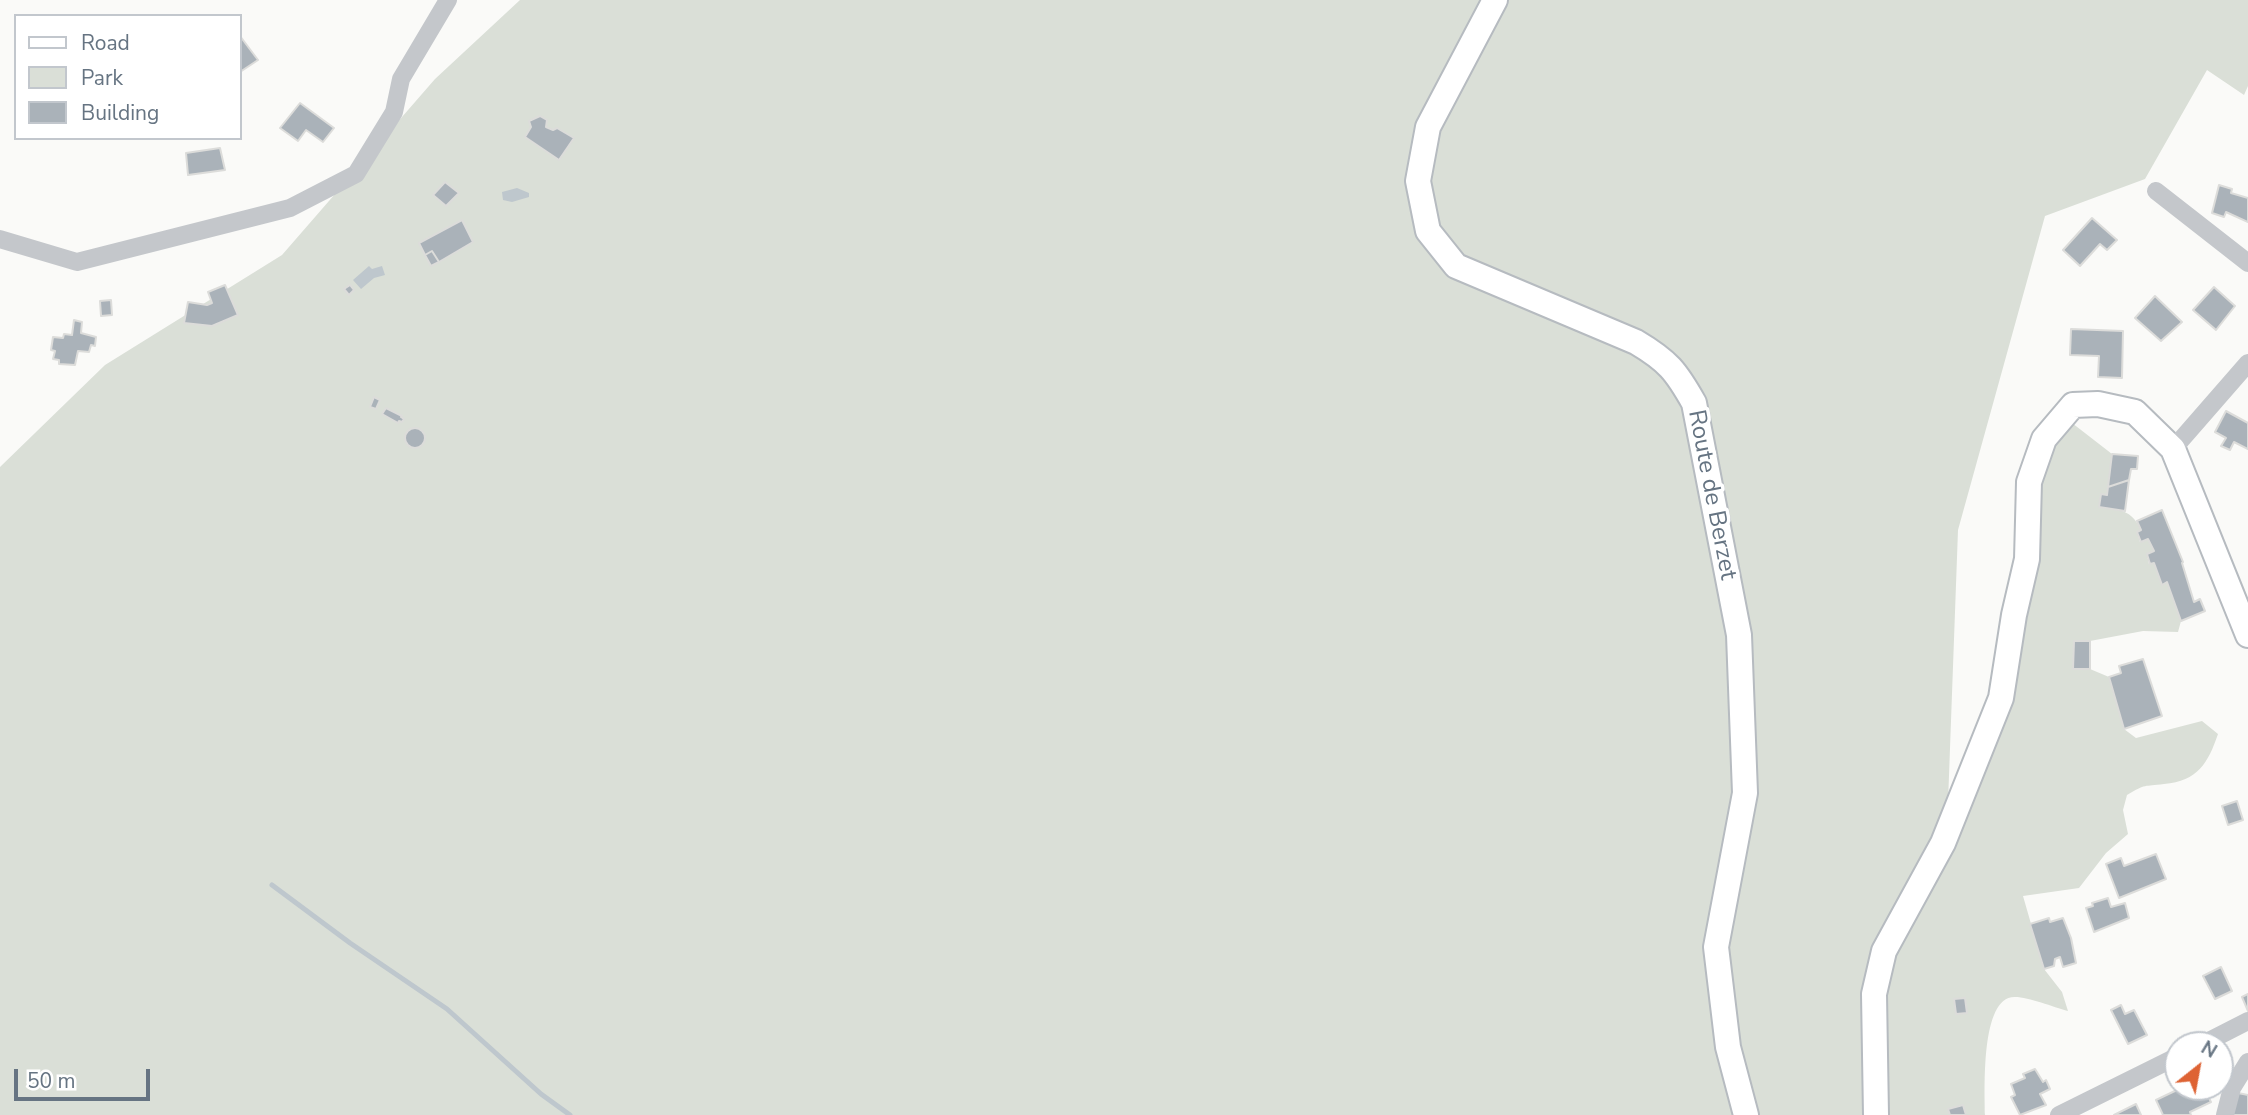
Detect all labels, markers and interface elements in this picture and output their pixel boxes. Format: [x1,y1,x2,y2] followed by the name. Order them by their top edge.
[14,14,242,140] legend
[81,29,130,57] text: Road
[81,64,123,92] text: Park
[81,99,159,127] text: Building
[1680,408,1742,582] street label: Route de Berzet
[2164,1031,2234,1101] north arrow
[2196,1035,2222,1065] text: N
[18,1056,154,1100] scale bar
[27,1067,76,1095] text: 50 m

